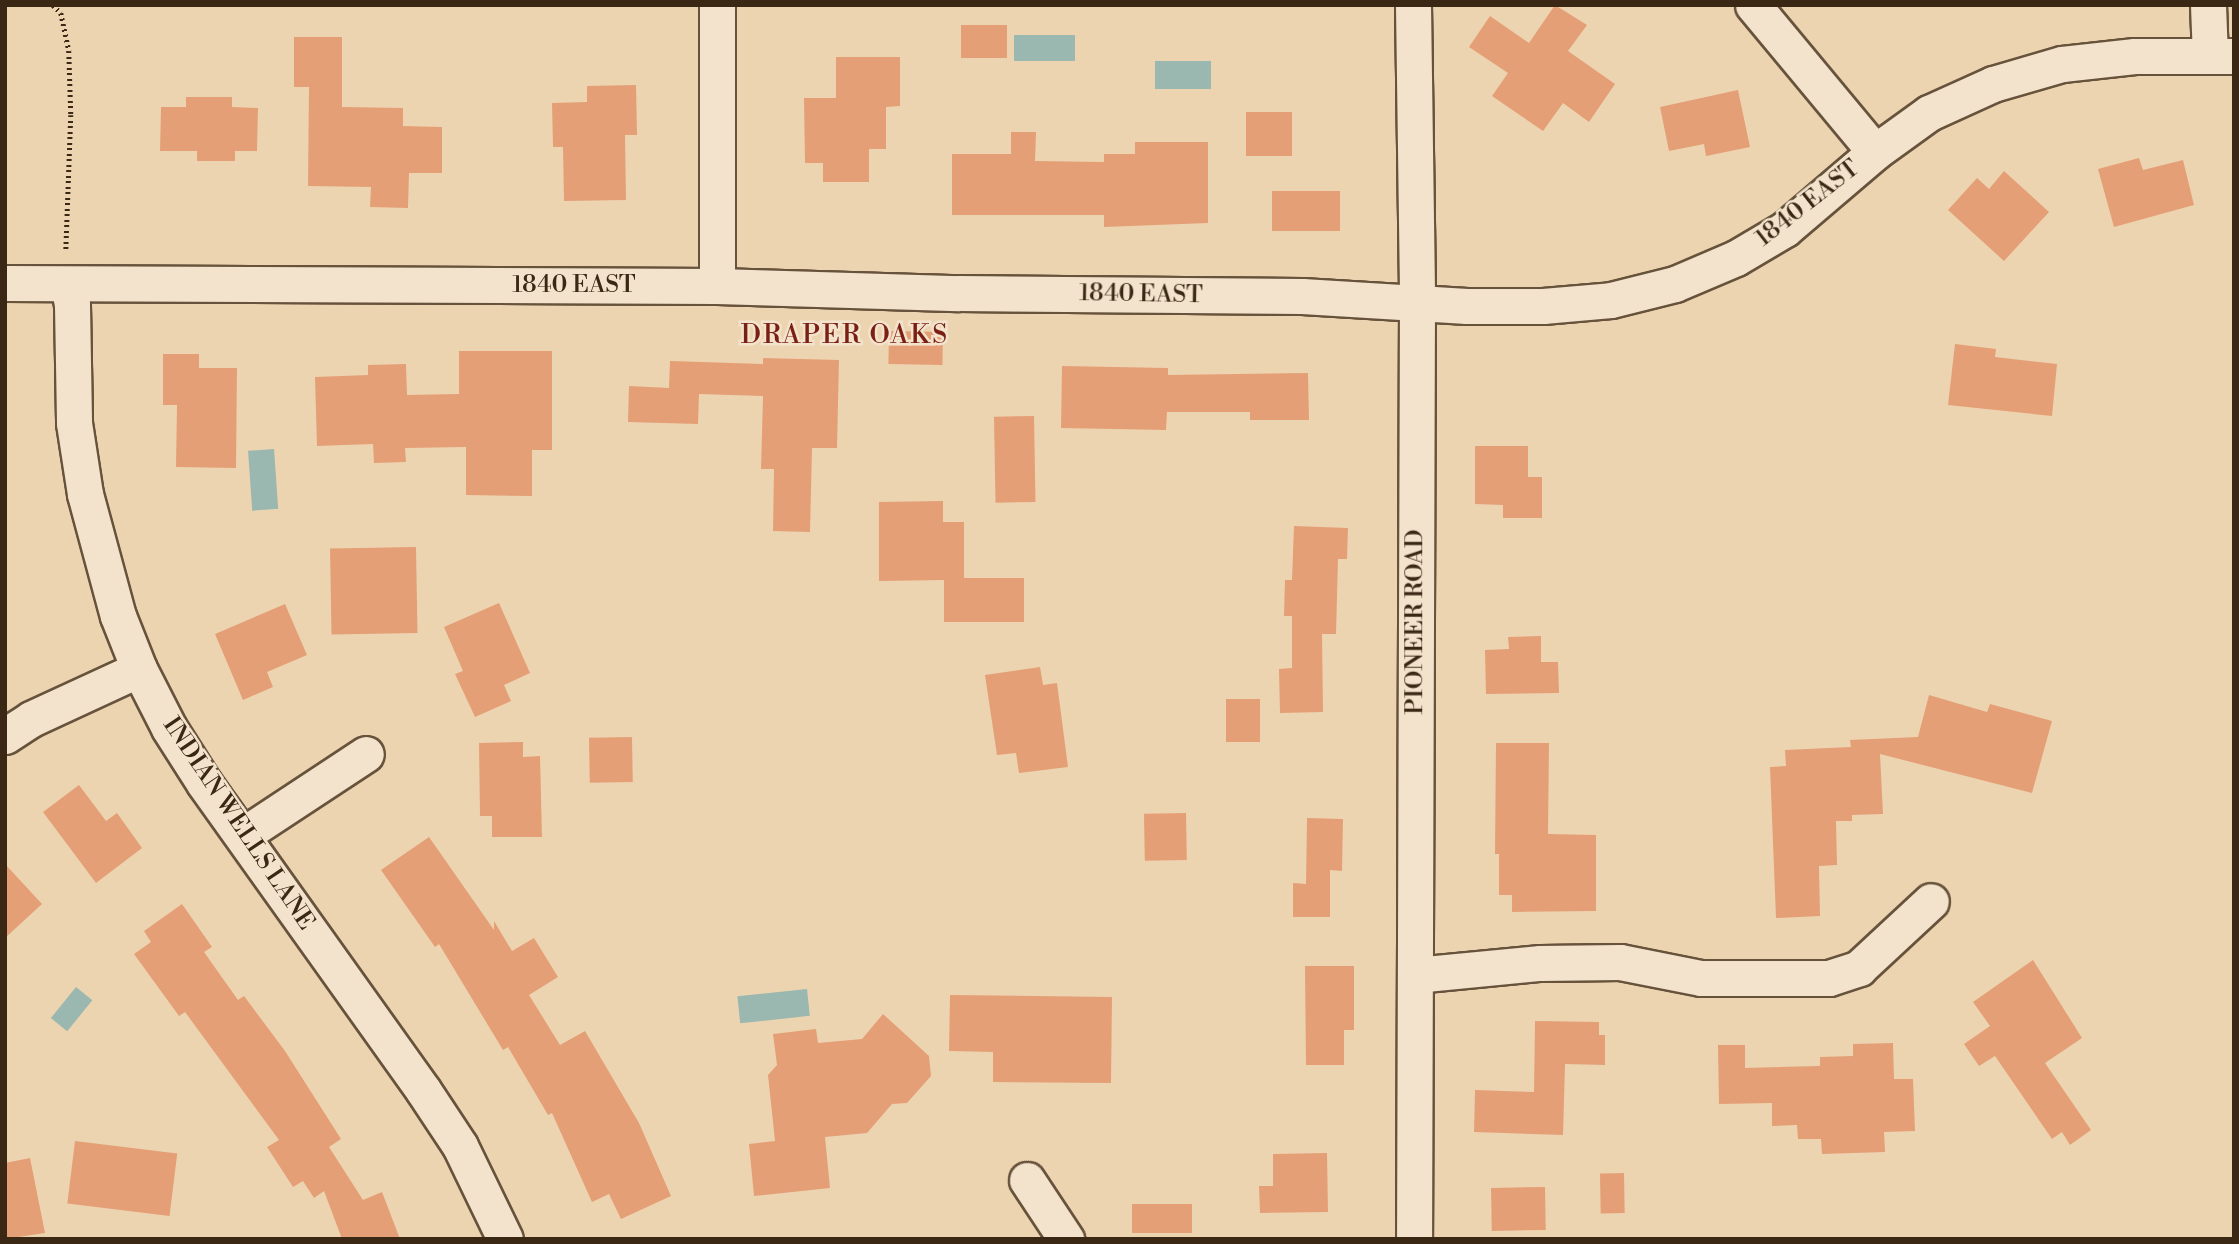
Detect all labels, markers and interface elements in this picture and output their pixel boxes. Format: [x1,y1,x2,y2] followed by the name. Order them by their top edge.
[1750,155,1866,253] street label: 1840 EAST
[512,272,636,300] street label: 1840 EAST
[1079,280,1203,310] street label: 1840 EAST
[742,320,948,352] district label: DRAPER OAKS
[1402,529,1430,715] street label: PIONEER ROAD
[156,712,320,936] street label: INDIAN WELLS LANE

